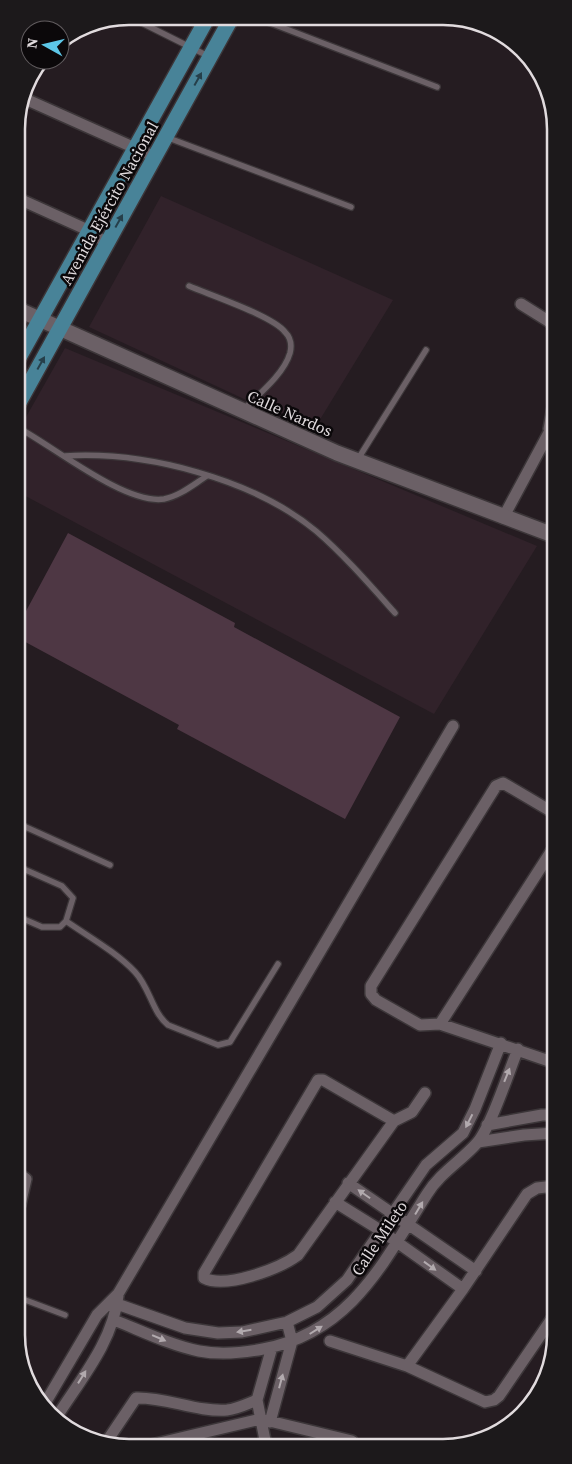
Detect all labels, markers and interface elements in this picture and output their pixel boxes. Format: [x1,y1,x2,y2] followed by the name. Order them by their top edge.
[20,20,70,70] north arrow
[22,37,43,50] text: N
[194,72,202,86] one-way arrow
[55,117,163,289] street label: Avenida Ejército Nacional
[115,214,123,229] one-way arrow
[36,357,45,370] one-way arrow
[244,385,336,442] street label: Calle Nardos
[504,1067,512,1082] one-way arrow
[465,1114,473,1128] one-way arrow
[357,1189,371,1199] one-way arrow
[346,1196,412,1280] street label: Calle Mileto
[414,1201,423,1214] one-way arrow
[423,1261,437,1271] one-way arrow
[309,1326,322,1335] one-way arrow
[235,1327,251,1335] one-way arrow
[152,1334,166,1342] one-way arrow
[77,1370,87,1384] one-way arrow
[277,1374,285,1389] one-way arrow

